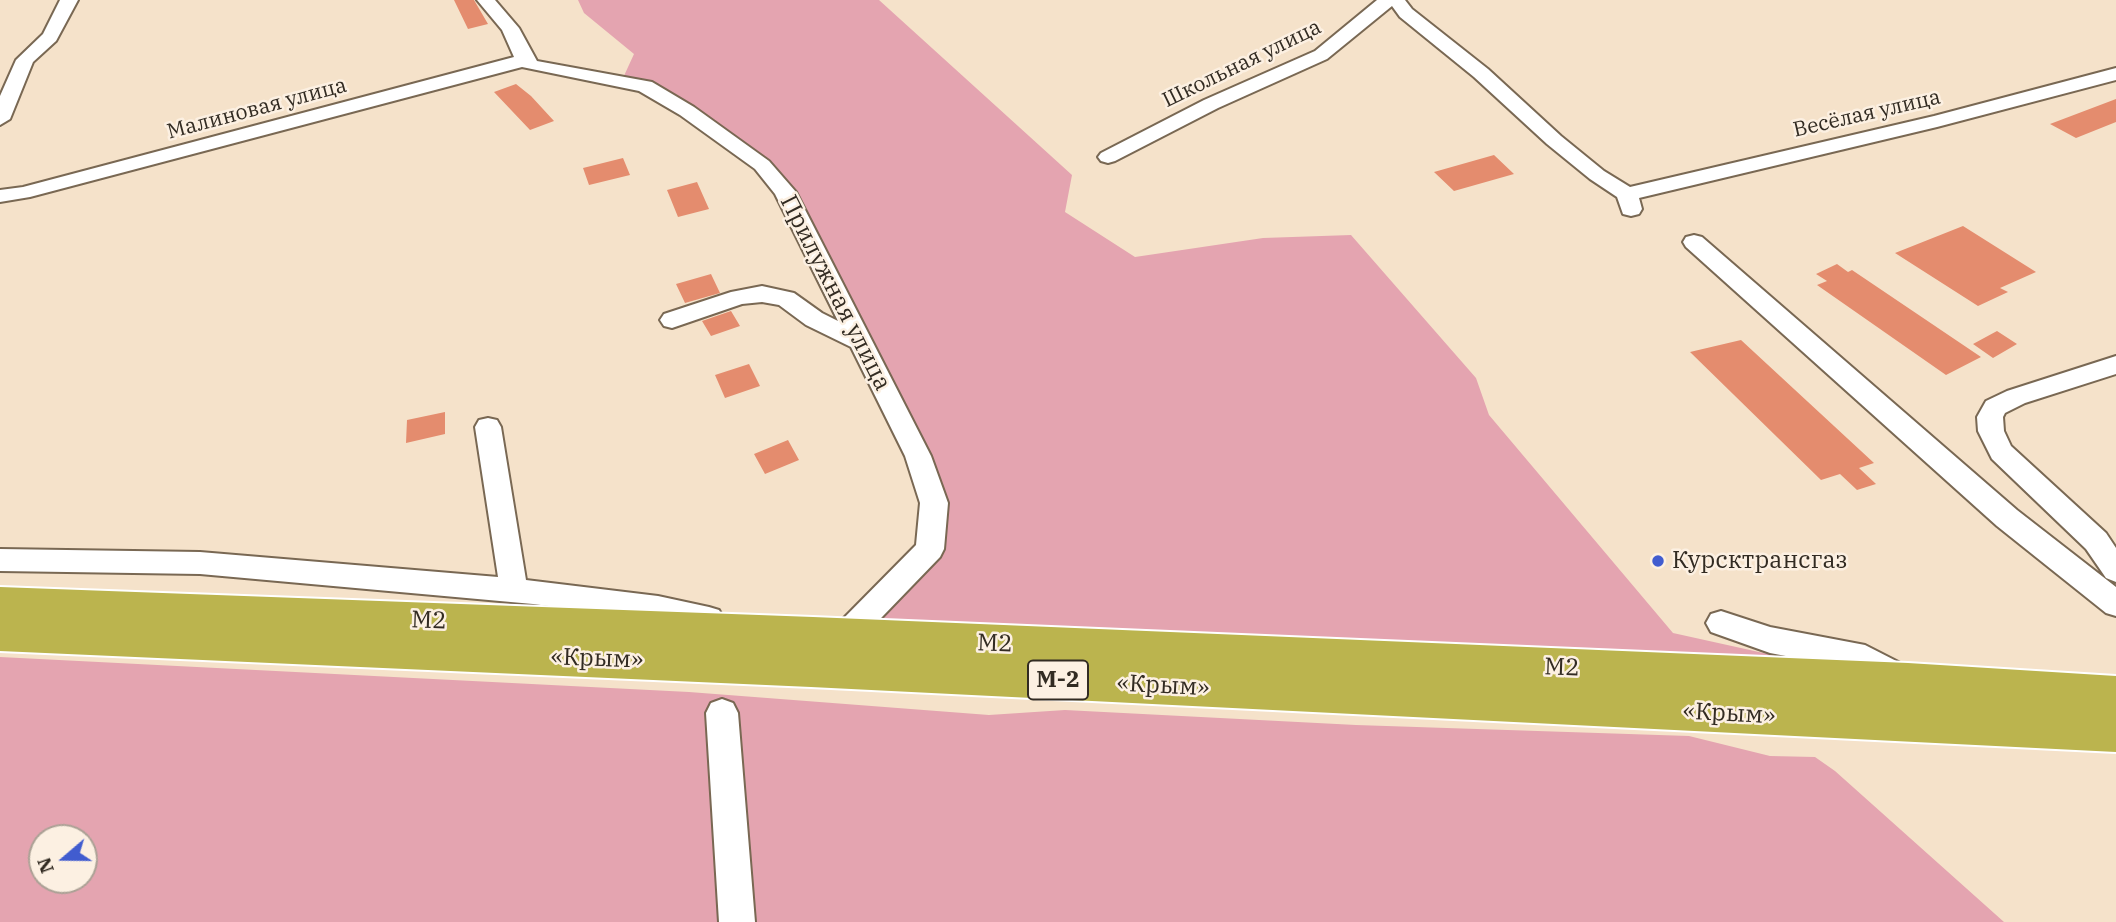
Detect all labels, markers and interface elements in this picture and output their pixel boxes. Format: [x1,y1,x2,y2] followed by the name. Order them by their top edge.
[1158,15,1326,113] street label: Школьная улица
[165,73,349,145] street label: Малиновая улица
[1791,85,1943,143] street label: Весёлая улица
[773,190,897,396] street label: Прилужная улица
[1672,547,1848,575] place label: Курсктрансгаз
[1650,553,1666,569] marker: Курсктрансгаз
[411,606,447,636] street label: М2
[977,629,1013,659] street label: М2
[550,643,644,675] street label: «Крым»
[1544,653,1580,683] street label: М2
[1028,660,1088,700] road number: М-2
[1116,669,1210,703] street label: «Крым»
[1682,697,1776,731] street label: «Крым»
[28,824,98,894] north arrow
[31,854,59,877] text: N

